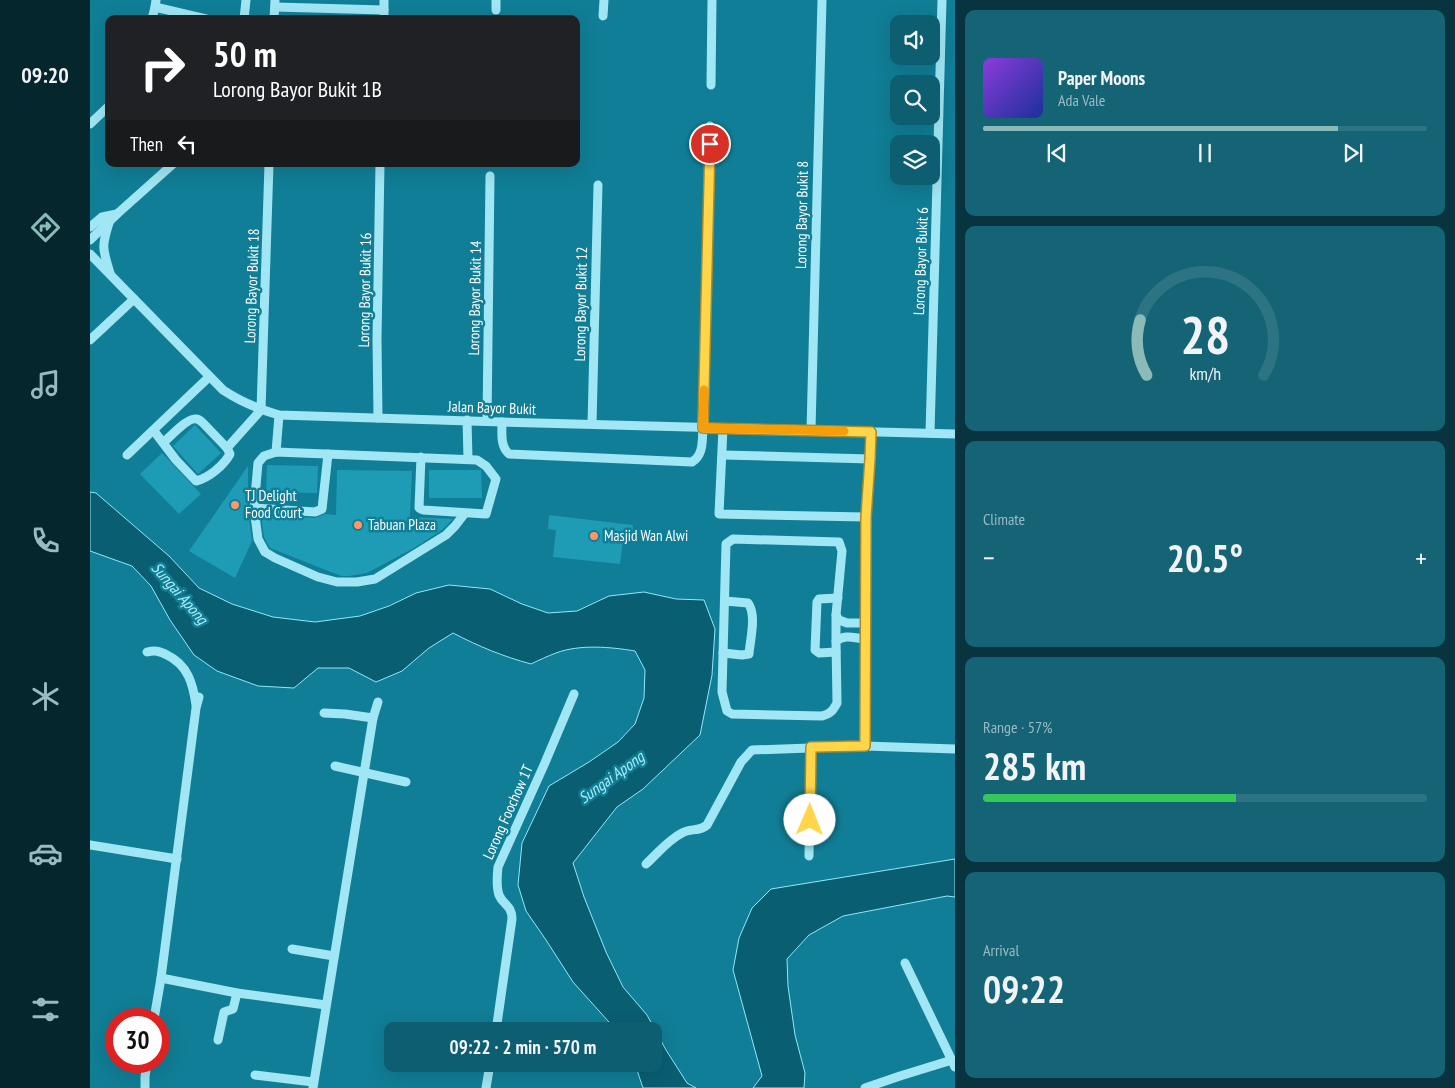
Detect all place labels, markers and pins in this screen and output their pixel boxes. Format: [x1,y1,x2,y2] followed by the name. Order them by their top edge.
[689,123,731,165] pin
[245,486,302,522] place label: TJ Delight Food Court
[229,499,241,511] marker: TJ Delight Food Court
[368,515,436,534] place label: Tabuan Plaza
[352,519,364,531] marker: Tabuan Plaza
[604,526,688,545] place label: Masjid Wan Alwi
[588,530,600,542] marker: Masjid Wan Alwi

